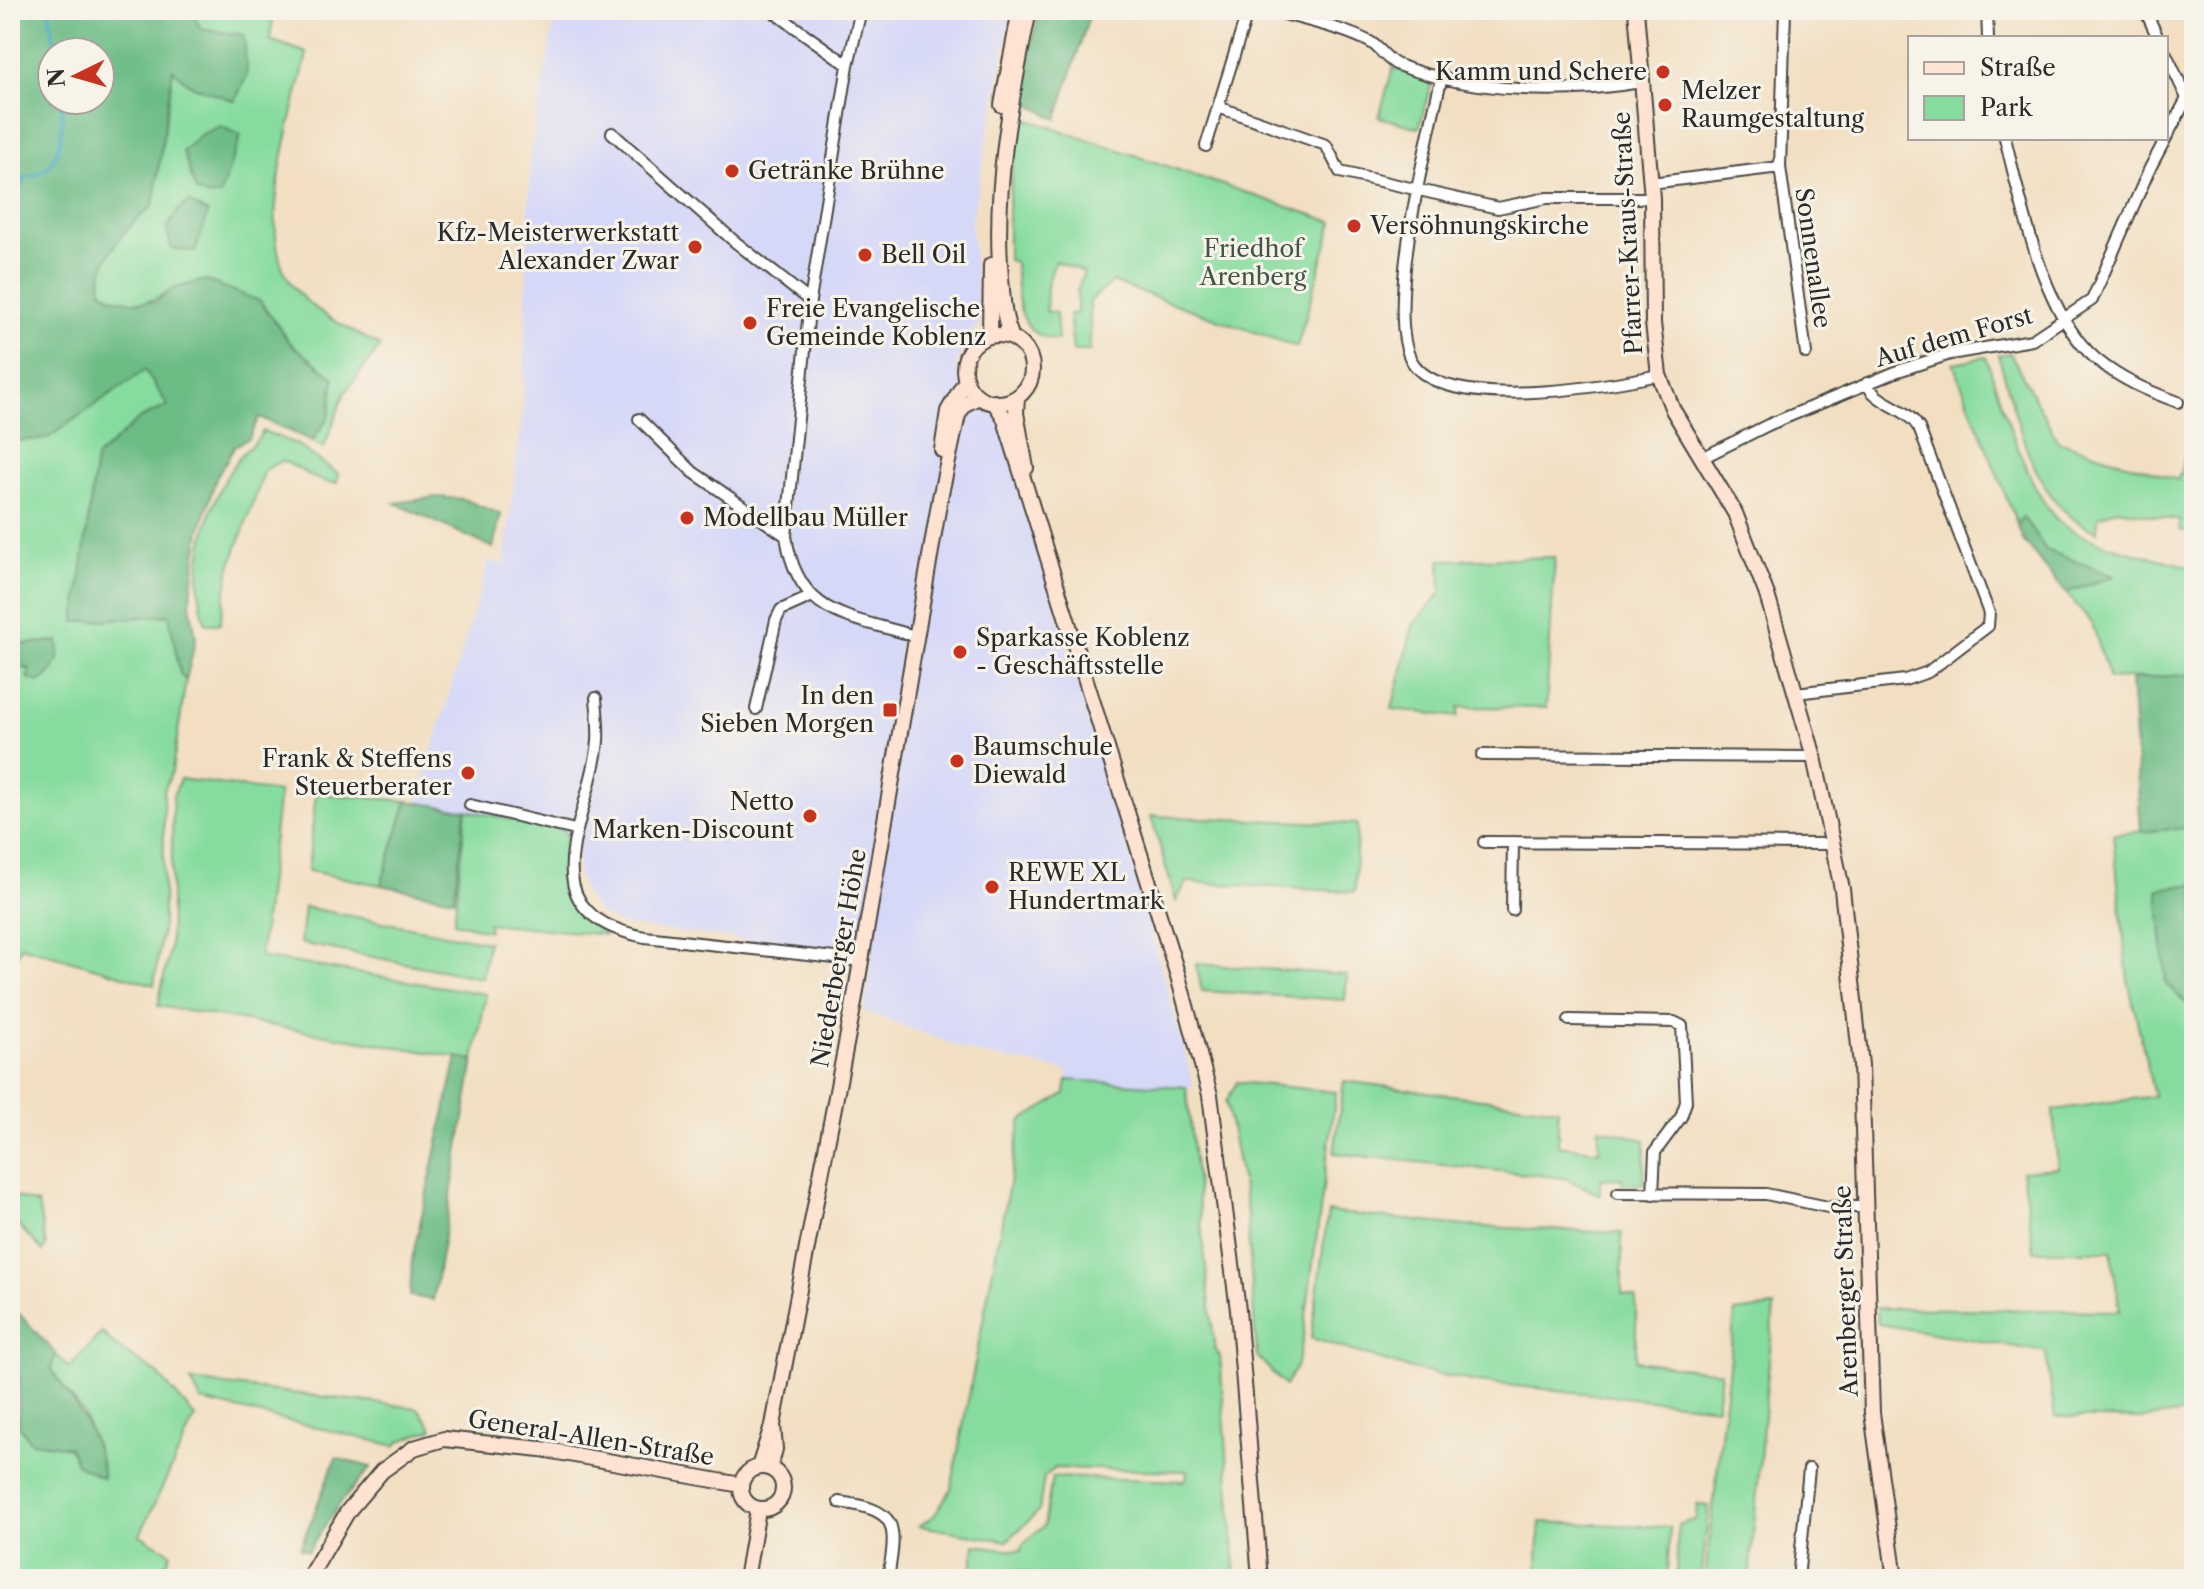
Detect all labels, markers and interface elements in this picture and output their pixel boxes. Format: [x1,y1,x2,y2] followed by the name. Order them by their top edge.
[36,36,116,116] north arrow
[1908,36,2168,140] legend
[1980,53,2056,82] text: Straße
[1435,57,1647,86] place label: Kamm und Schere
[1654,63,1672,81] marker: Kamm und Schere
[42,67,71,88] text: N
[1681,76,1864,133] place label: Melzer Raumgestaltung
[1980,93,2033,122] text: Park
[1656,96,1674,114] marker: Melzer Raumgestaltung
[1607,111,1648,355] street label: Pfarrer-Kraus-Straße
[748,156,944,185] place label: Getränke Brühne
[723,162,741,180] marker: Getränke Brühne
[1789,186,1838,330] street label: Sonnenallee
[1369,211,1589,240] place label: Versöhnungskirche
[1345,217,1363,235] marker: Versöhnungskirche
[437,218,680,275] place label: Kfz-Meisterwerkstatt Alexander Zwar
[1199,234,1307,291] park label: Friedhof Arenberg
[686,238,704,256] marker: Kfz-Meisterwerkstatt Alexander Zwar
[881,240,966,269] place label: Bell Oil
[856,246,874,264] marker: Bell Oil
[766,294,986,351] place label: Freie Evangelische Gemeinde Koblenz
[1871,300,2036,373] street label: Auf dem Forst
[741,314,759,332] marker: Freie Evangelische Gemeinde Koblenz
[703,503,908,532] place label: Modellbau Müller
[678,509,696,527] marker: Modellbau Müller
[976,623,1190,680] place label: Sparkasse Koblenz - Geschäftsstelle
[951,643,969,661] marker: Sparkasse Koblenz - Geschäftsstelle
[700,681,874,738] place label: In den Sieben Morgen
[881,701,899,719] marker: In den Sieben Morgen
[973,732,1113,789] place label: Baumschule Diewald
[262,744,452,801] place label: Frank & Steffens Steuerberater
[948,752,966,770] marker: Baumschule Diewald
[459,764,477,782] marker: Frank & Steffens Steuerberater
[592,787,795,844] place label: Netto Marken-Discount
[801,807,819,825] marker: Netto Marken-Discount
[805,846,872,1070] street label: Niederberger Höhe
[1008,858,1165,915] place label: REWE XL Hundertmark
[983,878,1001,896] marker: REWE XL Hundertmark
[1827,1185,1864,1398] street label: Arenberger Straße
[466,1404,716,1471] street label: General-Allen-Straße

